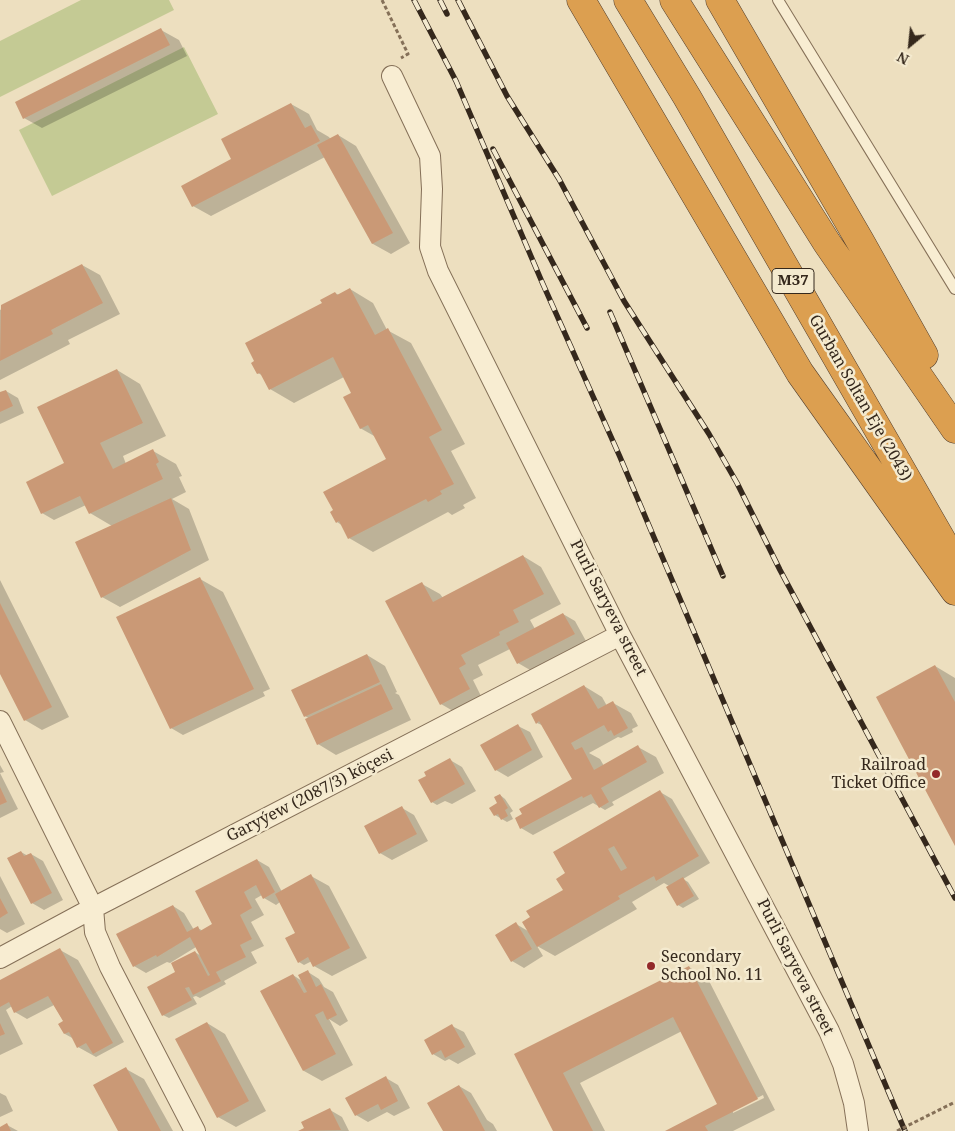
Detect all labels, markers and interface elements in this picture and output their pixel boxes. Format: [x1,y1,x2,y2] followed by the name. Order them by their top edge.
[885,20,935,70] north arrow
[893,48,912,70] text: N
[772,268,814,294] road number: M37
[804,311,916,485] street label: Gurban Soltan Eje (2043)
[565,537,651,679] street label: Purli Saryeva street
[224,746,396,846] street label: Garyýew (2087/3) köçesi
[831,755,926,793] place label: Railroad Ticket Office
[930,768,942,780] marker: Railroad Ticket Office
[752,896,838,1038] street label: Purli Saryeva street
[661,947,763,985] place label: Secondary School No. 11
[645,960,657,972] marker: Secondary School No. 11

